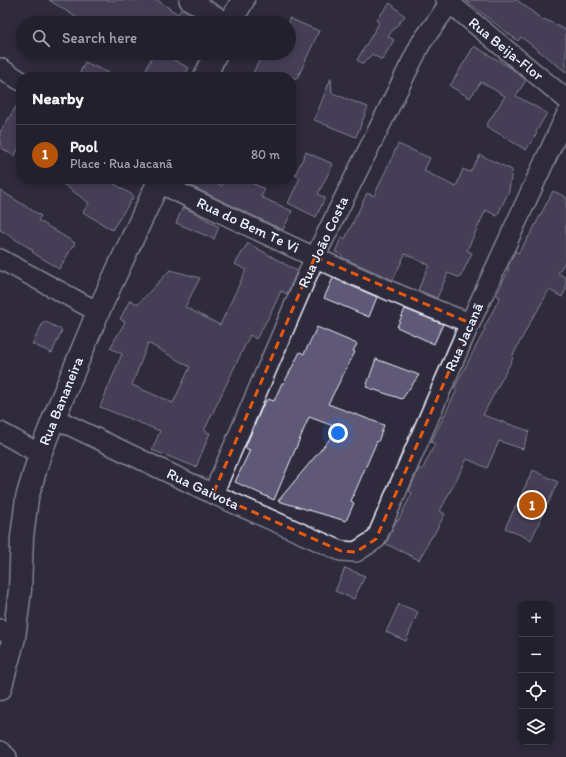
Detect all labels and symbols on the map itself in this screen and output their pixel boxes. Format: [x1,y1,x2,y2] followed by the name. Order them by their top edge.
[465,13,547,85] street label: Rua Beija-Flor
[194,193,302,257] street label: Rua do Bem Te Vi
[294,193,352,291] street label: Rua João Costa
[441,300,487,374] street label: Rua Jacanã
[35,354,87,448] street label: Rua Bananeira
[328,423,348,443] your location
[164,464,242,514] street label: Rua Gaivota
[519,490,545,520] pin: 1

